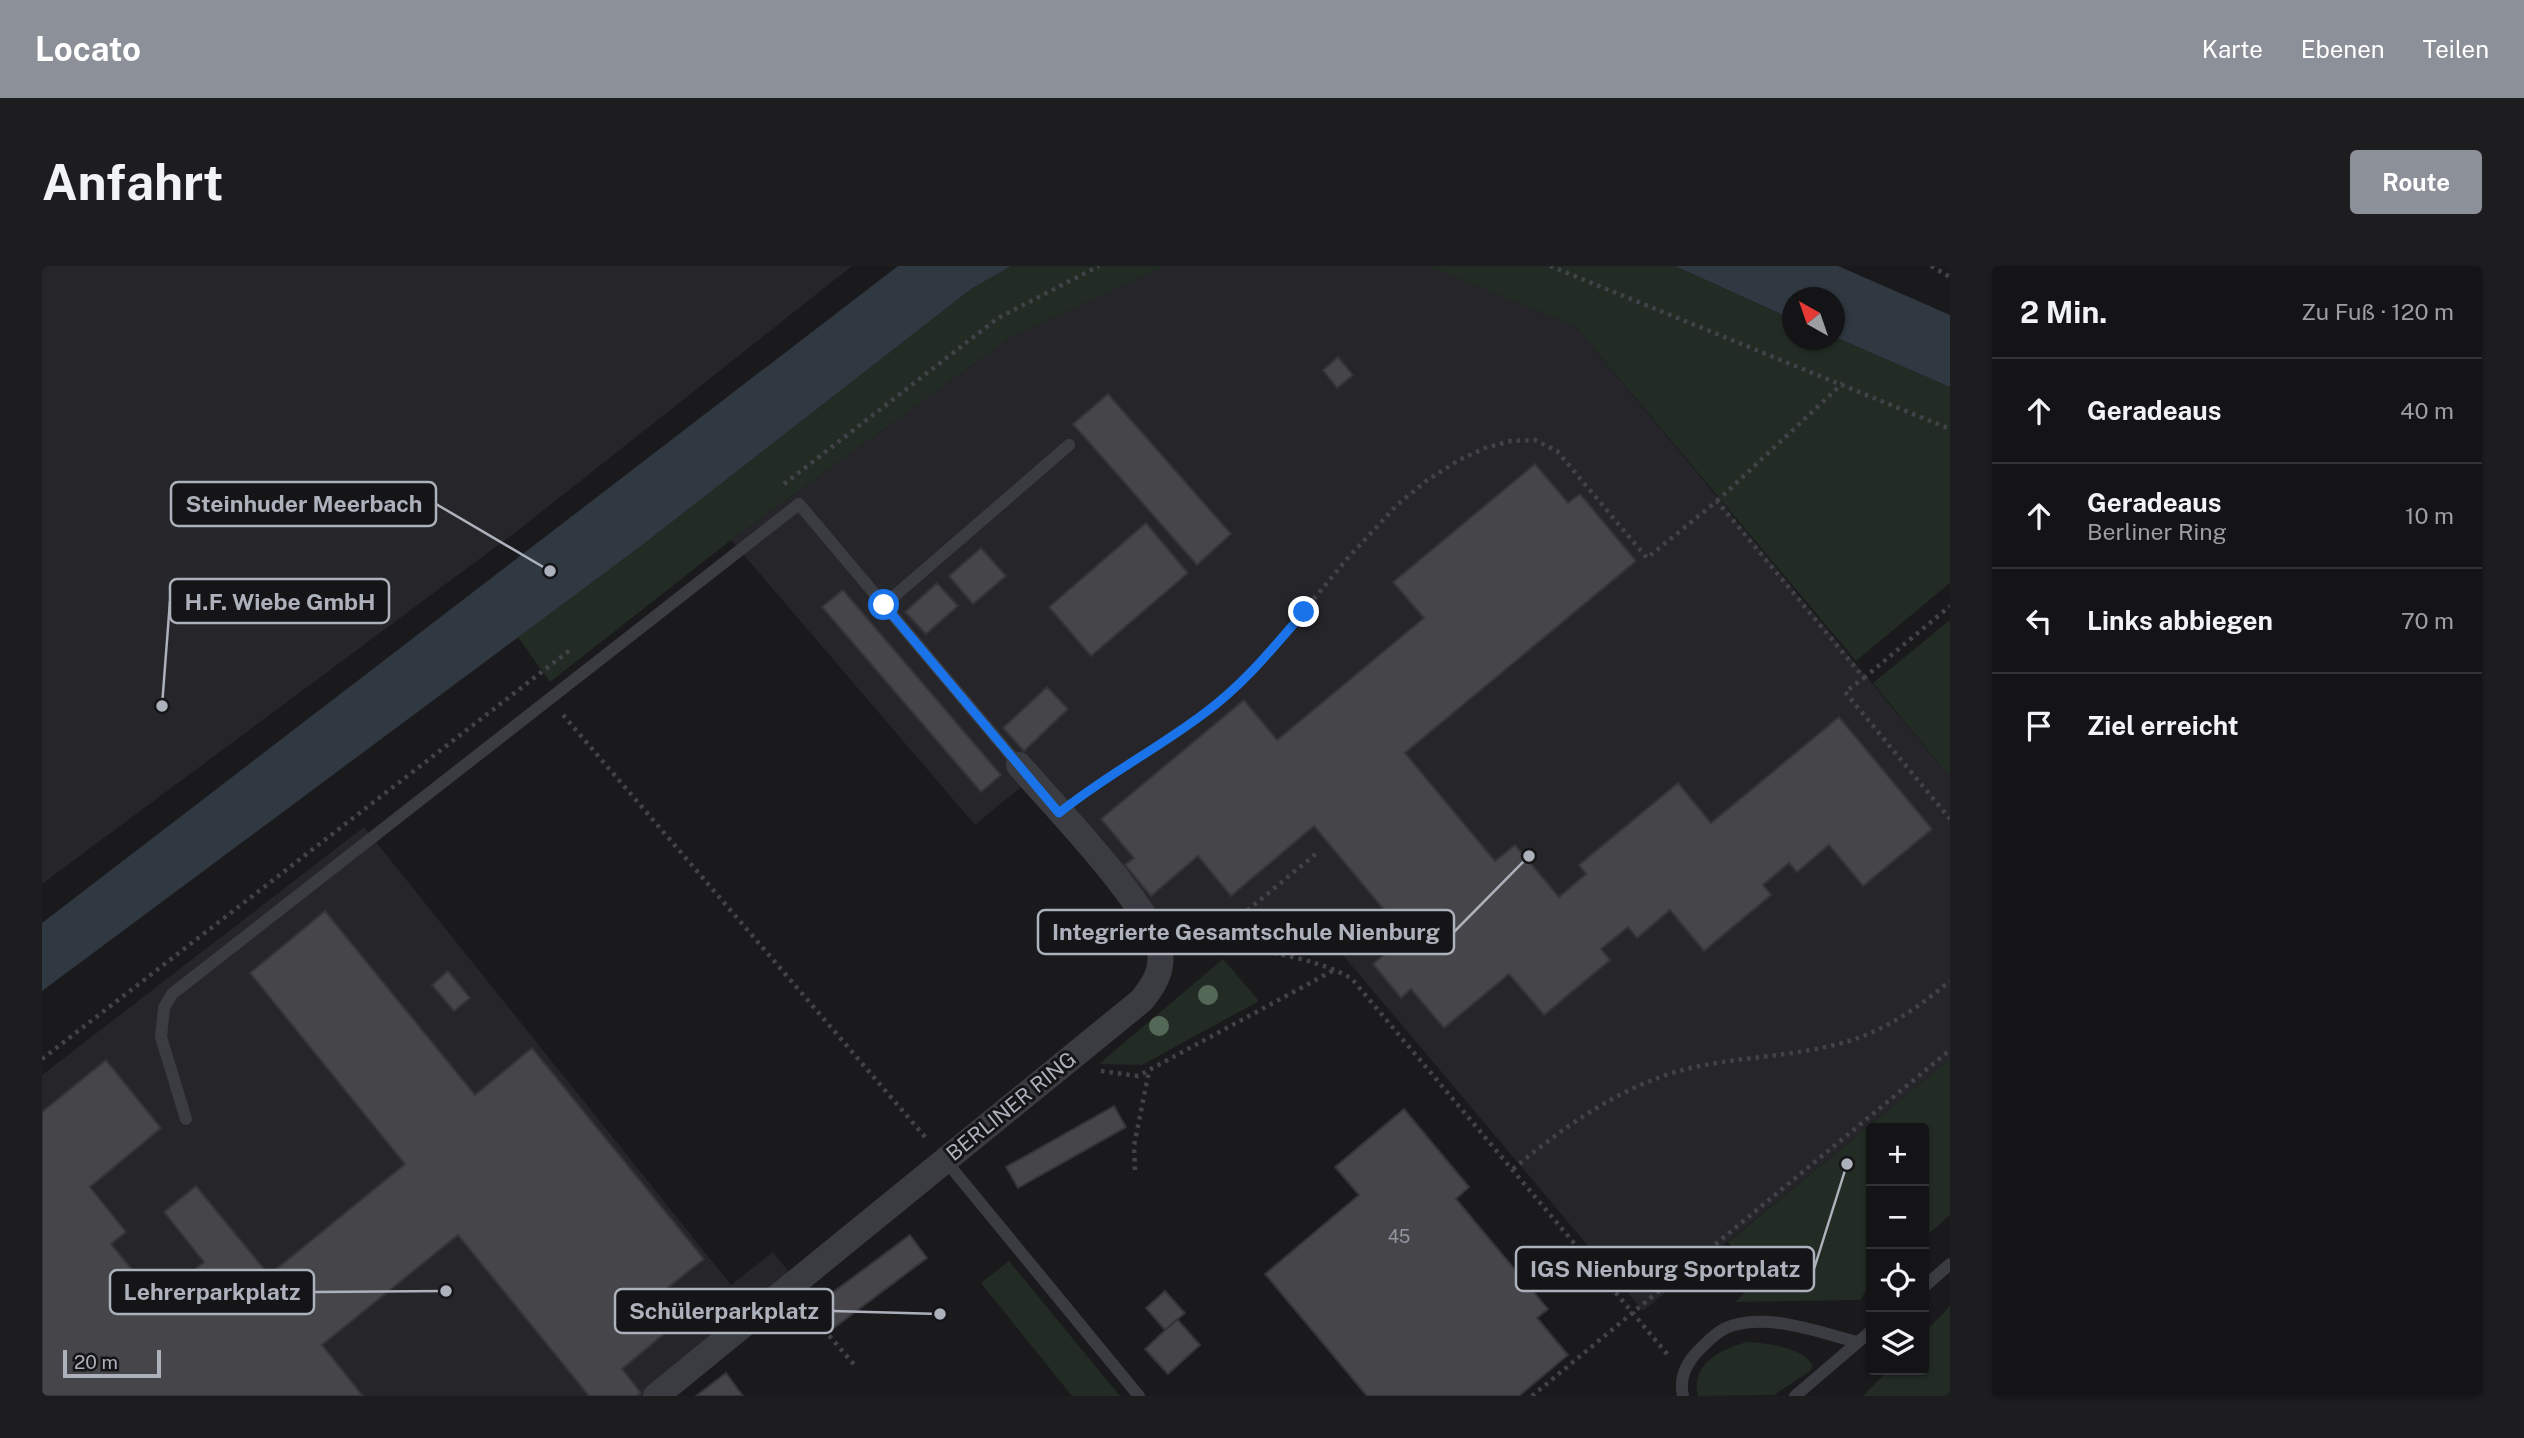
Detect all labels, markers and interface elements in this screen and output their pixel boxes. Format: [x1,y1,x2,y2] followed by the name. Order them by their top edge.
[35,30,141,68] text: Locato
[2202,35,2263,63] text: Karte
[2301,35,2385,63] text: Ebenen
[2423,35,2489,63] text: Teilen
[2350,150,2482,214] button: Route
[42,153,223,211] text: Anfahrt
[1782,287,1845,350] north arrow
[2020,294,2107,330] text: 2 Min.
[2301,298,2454,325] text: Zu Fuß · 120 m
[2020,392,2058,430] icon: ahead
[2087,395,2222,426] text: Geradeaus
[2400,397,2454,424] text: 40 m
[171,482,436,526] callout: Steinhuder Meerbach
[2087,487,2222,518] text: Geradeaus
[186,490,422,517] text: Steinhuder Meerbach
[2020,497,2058,535] icon: ahead
[2405,502,2454,529] text: 10 m
[2087,518,2227,545] text: Berliner Ring
[170,579,389,623] callout: H.F. Wiebe GmbH
[185,588,375,615] text: H.F. Wiebe GmbH
[868,589,899,620] route start
[1288,596,1319,627] route end
[2020,602,2058,640] icon: left
[2087,605,2273,636] text: Links abbiegen
[2401,607,2454,634] text: 70 m
[2020,707,2058,745] icon: arrive
[2087,710,2239,741] text: Ziel erreicht
[1038,910,1454,954] callout: Integrierte Gesamtschule Nienburg
[1052,918,1440,945] text: Integrierte Gesamtschule Nienburg
[941,1046,1081,1166] street label: BERLINER RING
[1866,1123,1929,1375] map controls
[1866,1123,1929,1186] button: +
[1866,1186,1929,1249] button: −
[1388,1226,1410,1247] house number: 45
[1516,1247,1814,1291] callout: IGS Nienburg Sportplatz
[1866,1249,1929,1312] button: locate
[1530,1255,1800,1282] text: IGS Nienburg Sportplatz
[110,1270,314,1314] callout: Lehrerparkplatz
[124,1278,300,1305] text: Lehrerparkplatz
[615,1289,833,1333] callout: Schülerparkplatz
[629,1297,819,1324] text: Schülerparkplatz
[1866,1312,1929,1375] button: layers
[63,1347,161,1379] scale bar
[74,1351,118,1373] text: 20 m

